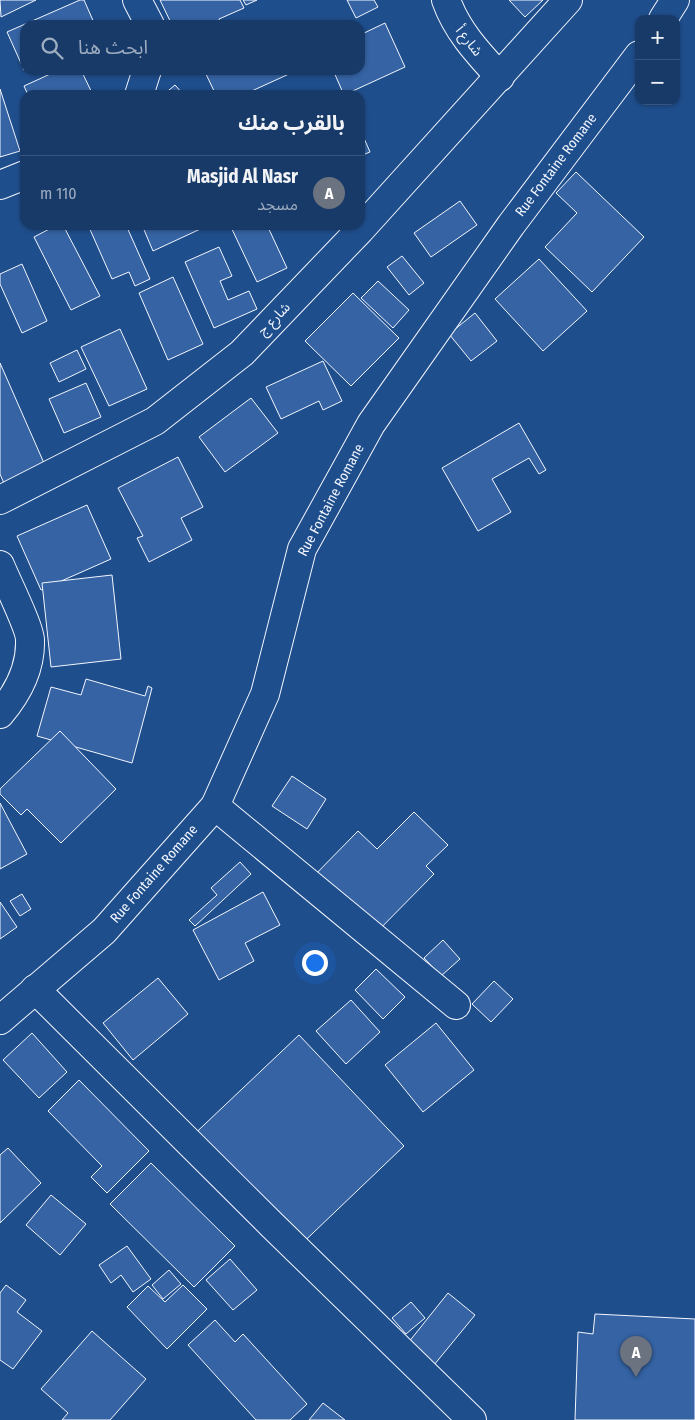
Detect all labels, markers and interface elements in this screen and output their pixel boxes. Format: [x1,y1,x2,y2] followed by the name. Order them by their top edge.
[635,15,680,105] map controls
[635,15,680,60] button: +
[20,20,365,75] search box
[450,22,487,61] street label: شارع أ
[38,34,66,62] icon: search
[78,36,148,59] text: ابحث هنا
[635,60,680,105] button: −
[238,110,345,136] text: بالقرب منك
[512,110,600,220] street label: Rue Fontaine Romane
[187,165,298,188] text: Masjid Al Nasr
[40,184,77,203] text: 110 m
[325,184,333,203] text: A
[257,195,298,214] text: مسجد
[254,299,295,341] street label: شارع ج
[294,441,368,559] street label: Rue Fontaine Romane
[107,821,201,927] street label: Rue Fontaine Romane
[302,950,328,976] your location
[620,1336,652,1377] pin: A

